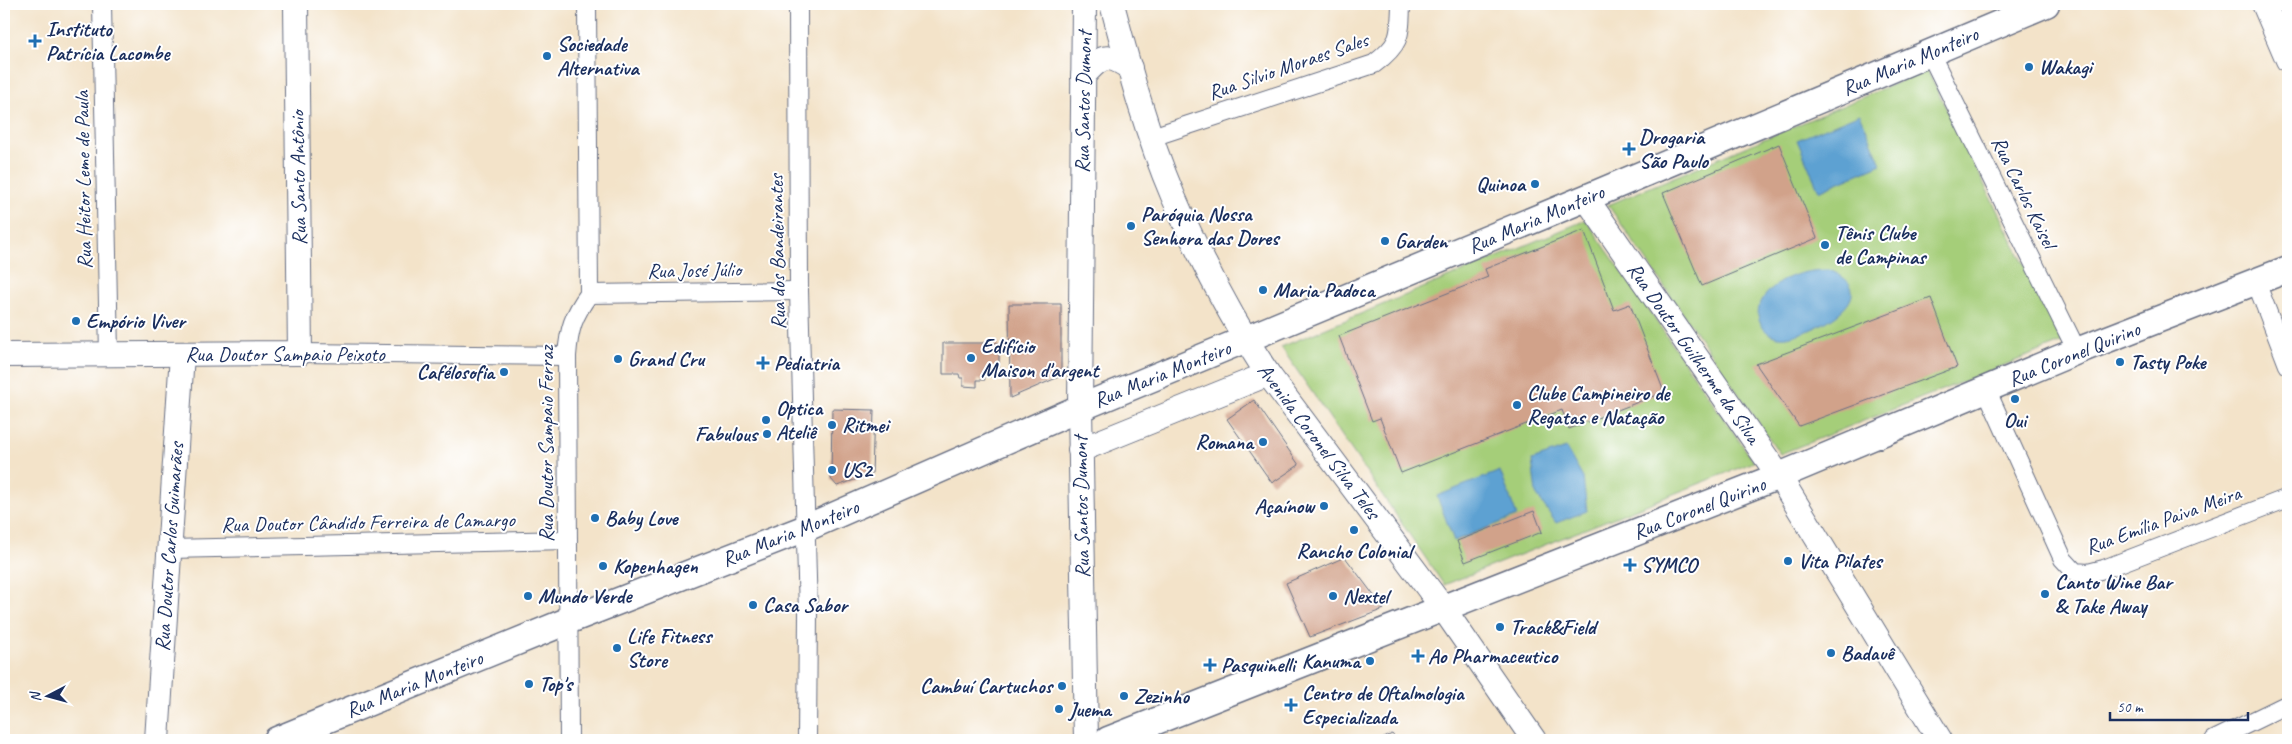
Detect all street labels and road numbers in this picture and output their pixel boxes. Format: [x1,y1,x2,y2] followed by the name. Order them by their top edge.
[1838,20,1983,101] street label: Rua Maria Monteiro
[1204,26,1373,106] street label: Rua Silvio Moraes Sales
[1069,28,1097,173] street label: Rua Santos Dumont
[68,89,98,269] street label: Rua Heitor Leme de Paula
[284,108,312,246] street label: Rua Santo Antônio
[1986,132,2064,255] street label: Rua Carlos Kaisel
[763,172,791,330] street label: Rua dos Bandeirantes
[1464,178,1609,259] street label: Rua Maria Monteiro
[647,256,744,284] street label: Rua José Júlio
[1622,257,1768,451] street label: Rua Doutor Guilherme da Silva
[2004,315,2145,392] street label: Rua Coronel Quirino
[1090,334,1236,413] street label: Rua Maria Monteiro
[185,341,386,367] street label: Rua Doutor Sampaio Peixoto
[533,344,559,542] street label: Rua Doutor Sampaio Ferraz
[1252,358,1387,525] street label: Avenida Coronel Silva Teles
[1067,433,1095,578] street label: Rua Santos Dumont
[149,440,189,652] street label: Rua Doutor Carlos Guimarães
[1629,470,1770,545] street label: Rua Coronel Quirino
[2082,479,2246,560] street label: Rua Emília Paiva Meira
[718,493,864,572] street label: Rua Maria Monteiro
[221,506,517,538] street label: Rua Doutor Cândido Ferreira de Camargo
[342,644,488,723] street label: Rua Maria Monteiro

